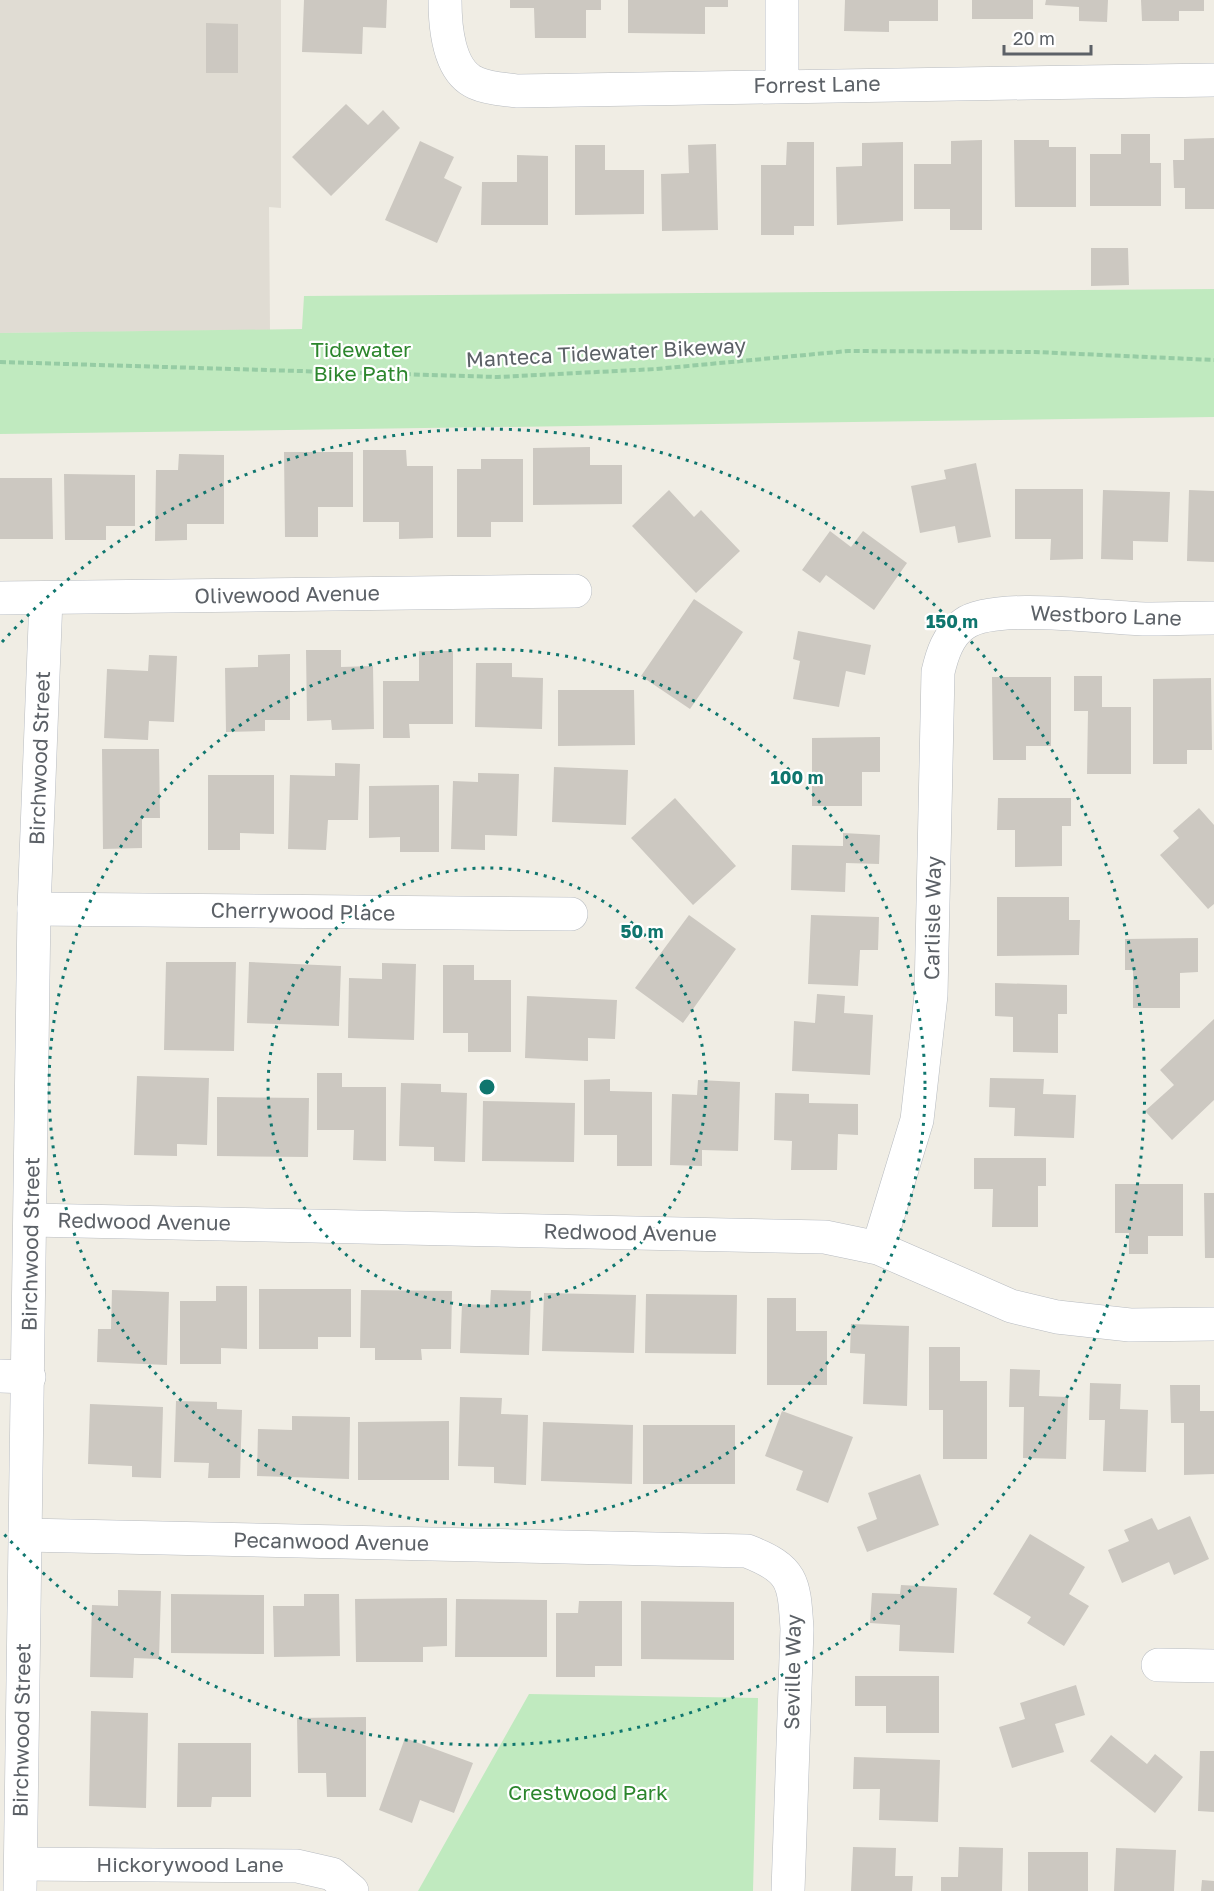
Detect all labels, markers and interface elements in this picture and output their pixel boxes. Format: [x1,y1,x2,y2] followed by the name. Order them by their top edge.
[1004,18,1091,56] scale bar
[1013,27,1055,49] text: 20 m
[753,70,881,98] street label: Forrest Lane
[465,332,747,372] street label: Manteca Tidewater Bikeway
[311,336,411,386] park label: Tidewater Bike Path
[194,579,380,609] street label: Olivewood Avenue
[1030,599,1182,631] street label: Westboro Lane
[926,610,978,632] text: 150 m
[23,670,55,845] street label: Birchwood Street
[771,766,823,788] text: 100 m
[918,855,946,980] street label: Carlisle Way
[210,896,396,926] street label: Cherrywood Place
[621,920,663,942] text: 50 m
[477,1077,497,1097] centre of rings
[15,1157,45,1331] street label: Birchwood Street
[57,1206,231,1236] street label: Redwood Avenue
[543,1217,717,1247] street label: Redwood Avenue
[233,1526,429,1556] street label: Pecanwood Avenue
[778,1614,806,1730] street label: Seville Way
[6,1643,36,1817] street label: Birchwood Street
[508,1779,668,1805] park label: Crestwood Park
[96,1851,284,1877] street label: Hickorywood Lane

